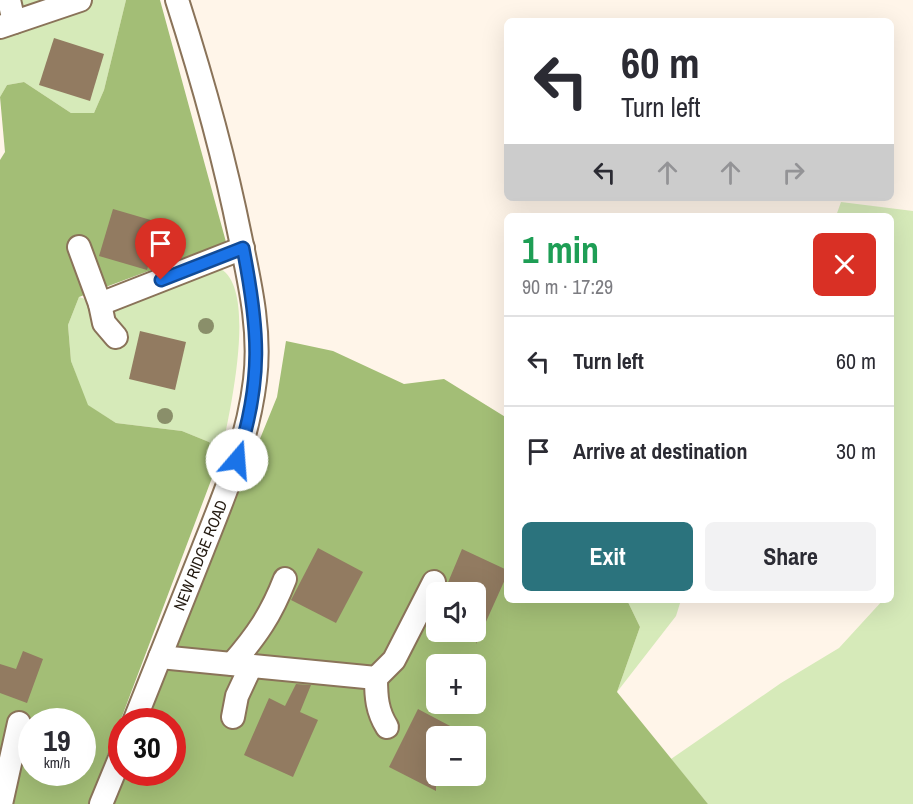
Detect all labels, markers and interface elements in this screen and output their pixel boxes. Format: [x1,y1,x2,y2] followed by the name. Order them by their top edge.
[621,35,700,91] text: 60 m
[522,42,600,120] icon: left
[621,89,700,125] text: Turn left
[588,156,621,189] icon: left
[651,156,684,189] icon: ahead
[714,156,747,189] icon: ahead
[777,156,810,189] icon: right
[135,218,186,280] pin
[522,226,599,274] text: 1 min
[144,227,177,260] icon: arrive
[813,233,876,296] button: close
[522,273,613,300] text: 90 m · 17:29
[522,345,555,378] icon: left
[573,346,644,376] text: Turn left
[836,346,876,376] text: 60 m
[205,428,269,492] position arrow
[522,435,555,468] icon: arrive
[573,436,747,466] text: Arrive at destination
[836,436,876,466] text: 30 m
[168,496,232,614] street label: NEW RIDGE ROAD
[522,522,693,591] button: Exit
[705,522,876,591] button: Share
[426,582,486,786] map controls
[426,582,486,642] button: sound
[426,654,486,714] button: +
[108,708,186,786] speed limit sign: 30
[43,720,71,760] text: 19
[426,726,486,786] button: −
[44,752,70,773] text: km/h

